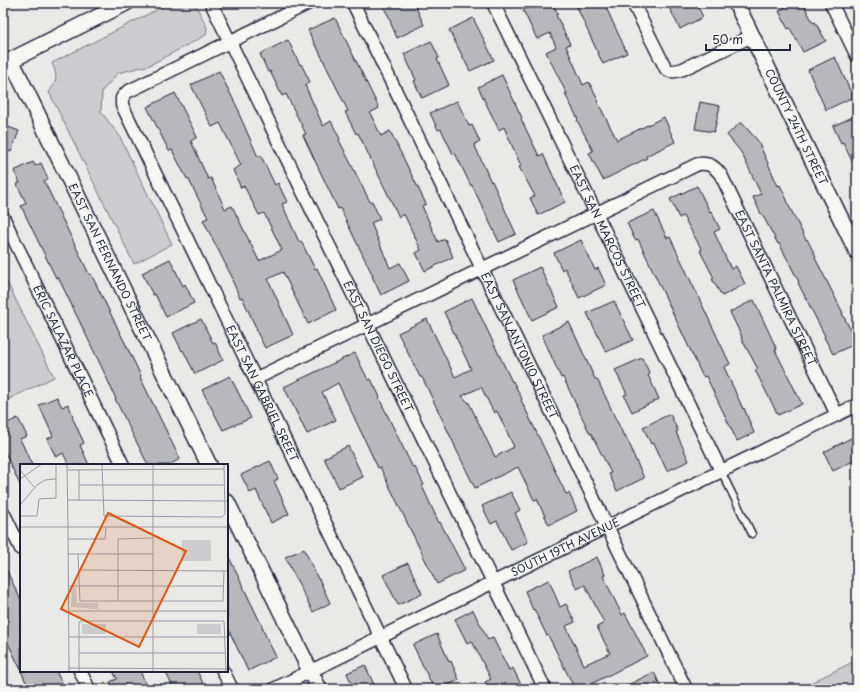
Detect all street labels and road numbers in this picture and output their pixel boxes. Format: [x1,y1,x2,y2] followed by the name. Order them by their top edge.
[761,66,833,189] street label: COUNTY 24TH STREET
[566,162,650,311] street label: EAST SAN MARCOS STREET
[64,180,156,344] street label: EAST SAN FERNANDO STREET
[731,207,821,369] street label: EAST SANTA PALMIRA STREET
[477,269,563,422] street label: EAST SAN ANTONIO STREET
[339,278,418,415] street label: EAST SAN DIEGO STREET
[29,282,98,400] street label: ERIC SALAZAR PLACE
[222,322,303,465] street label: EAST SAN GABRIEL SREET
[508,513,622,580] street label: SOUTH 19TH AVENUE

